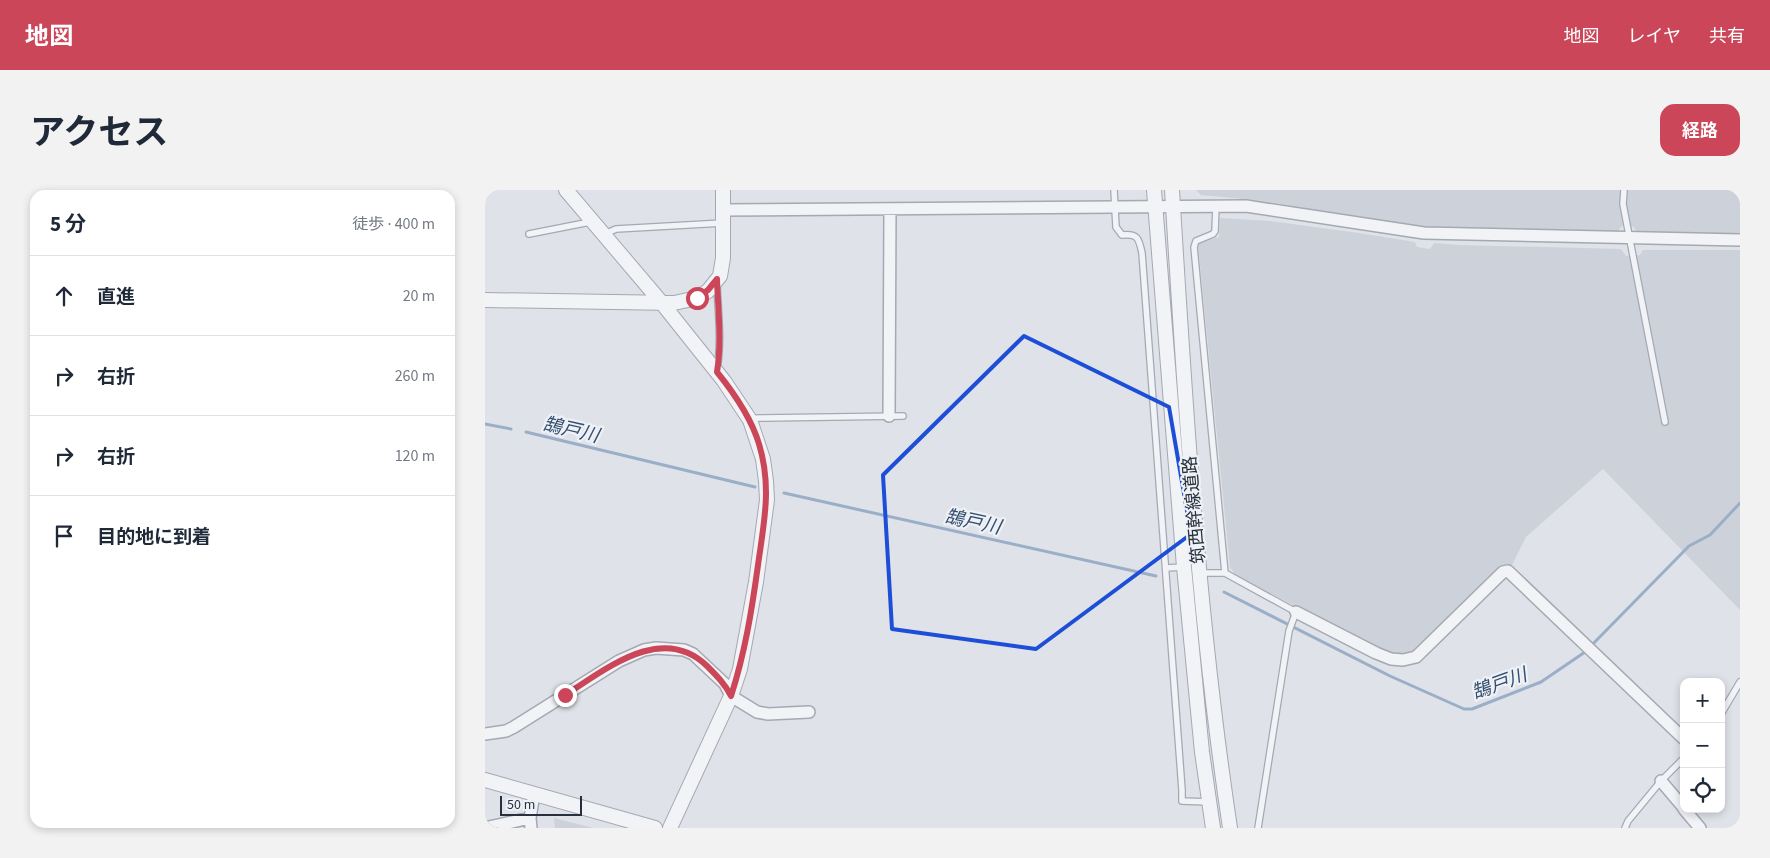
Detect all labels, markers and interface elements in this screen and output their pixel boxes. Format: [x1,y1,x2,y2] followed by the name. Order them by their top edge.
[25,19,73,54] text: 地図
[1564,24,1600,49] text: 地図
[1628,24,1681,49] text: レイヤ
[1709,24,1745,49] text: 共有
[1660,104,1740,156] button: 経路
[30,108,168,158] text: アクセス
[50,209,86,239] text: 5 分
[352,213,435,235] text: 徒歩 · 400 m
[50,282,78,310] icon: ahead
[97,284,135,311] text: 直進
[403,285,435,307] text: 20 m
[686,287,709,310] route start
[50,362,78,390] icon: right
[97,364,135,391] text: 右折
[395,365,435,387] text: 260 m
[540,411,603,450] water label: 鵠戸川
[50,442,78,470] icon: right
[97,444,135,471] text: 右折
[395,445,435,467] text: 120 m
[1177,455,1212,565] street label: 筑西幹線道路
[942,503,1005,542] water label: 鵠戸川
[50,522,78,550] icon: arrive
[97,524,211,551] text: 目的地に到着
[1468,661,1533,707] water label: 鵠戸川
[1680,678,1725,813] map controls
[1680,678,1725,723] button: +
[554,684,577,707] route end
[1680,723,1725,768] button: −
[1680,768,1725,813] button: locate
[500,793,583,816] scale bar
[507,795,535,815] text: 50 m

